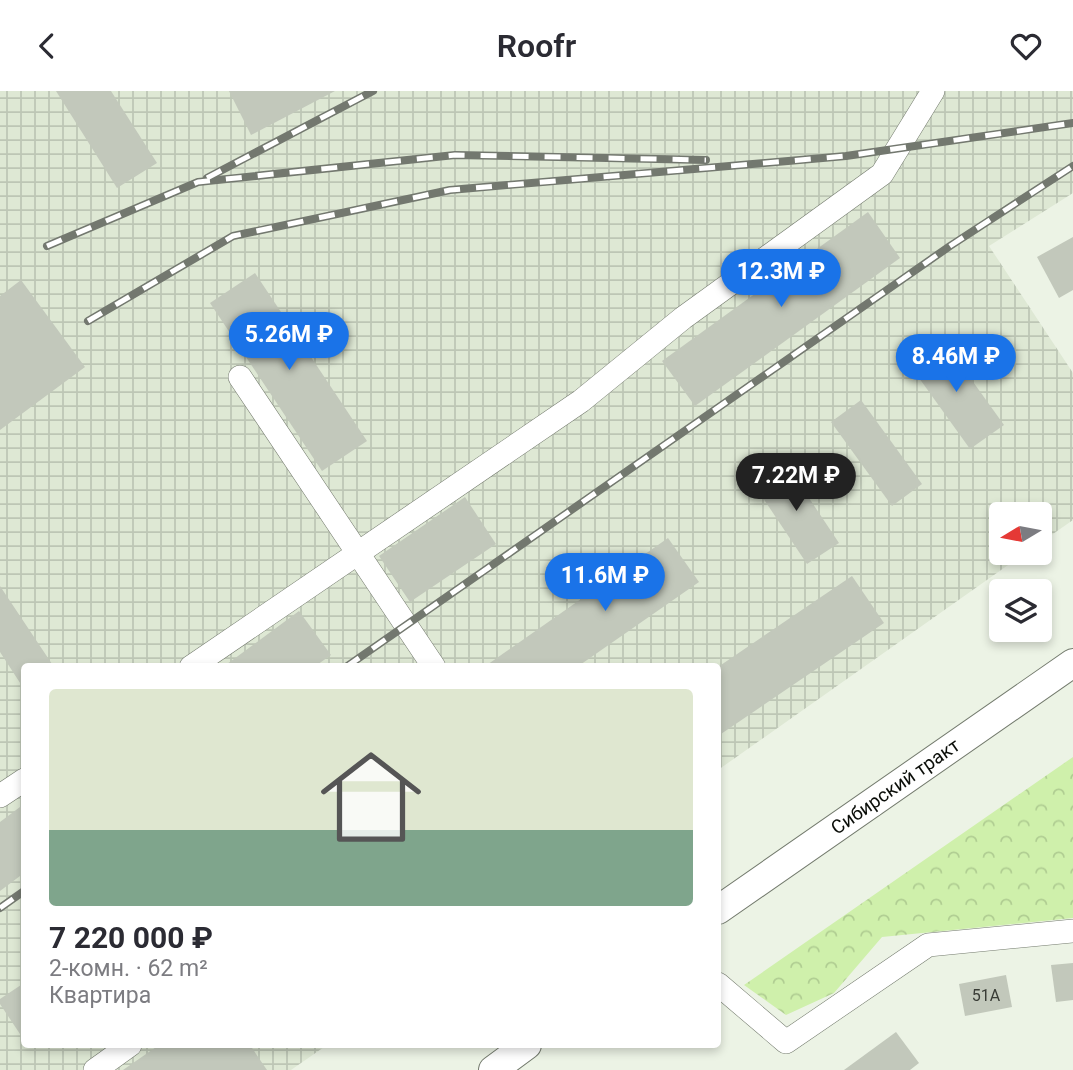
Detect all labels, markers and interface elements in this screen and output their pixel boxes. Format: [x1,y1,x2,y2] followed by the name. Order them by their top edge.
[28,27,66,65] icon: back
[497,27,576,65] text: Roofr
[1007,27,1045,65] icon: heart
[716,249,846,309] pin: 12.3M ₽
[737,258,825,285] text: 12.3M ₽
[224,313,354,372] pin: 5.26M ₽
[245,321,333,348] text: 5.26M ₽
[891,335,1021,394] pin: 8.46M ₽
[912,343,1000,370] text: 8.46M ₽
[731,453,861,513] pin: 7.22M ₽
[752,462,840,489] text: 7.22M ₽
[989,502,1052,565] north arrow
[989,502,1052,642] map controls
[540,553,670,613] pin: 11.6M ₽
[561,562,649,589] text: 11.6M ₽
[989,579,1052,642] button: layers
[827,733,964,839] street label: Сибирский тракт
[308,734,434,860] icon: home
[49,920,213,955] text: 7 220 000 ₽
[49,955,208,982] text: 2-комн. · 62 m²
[49,982,151,1009] text: Квартира
[972,986,1001,1005] house number: 51А

